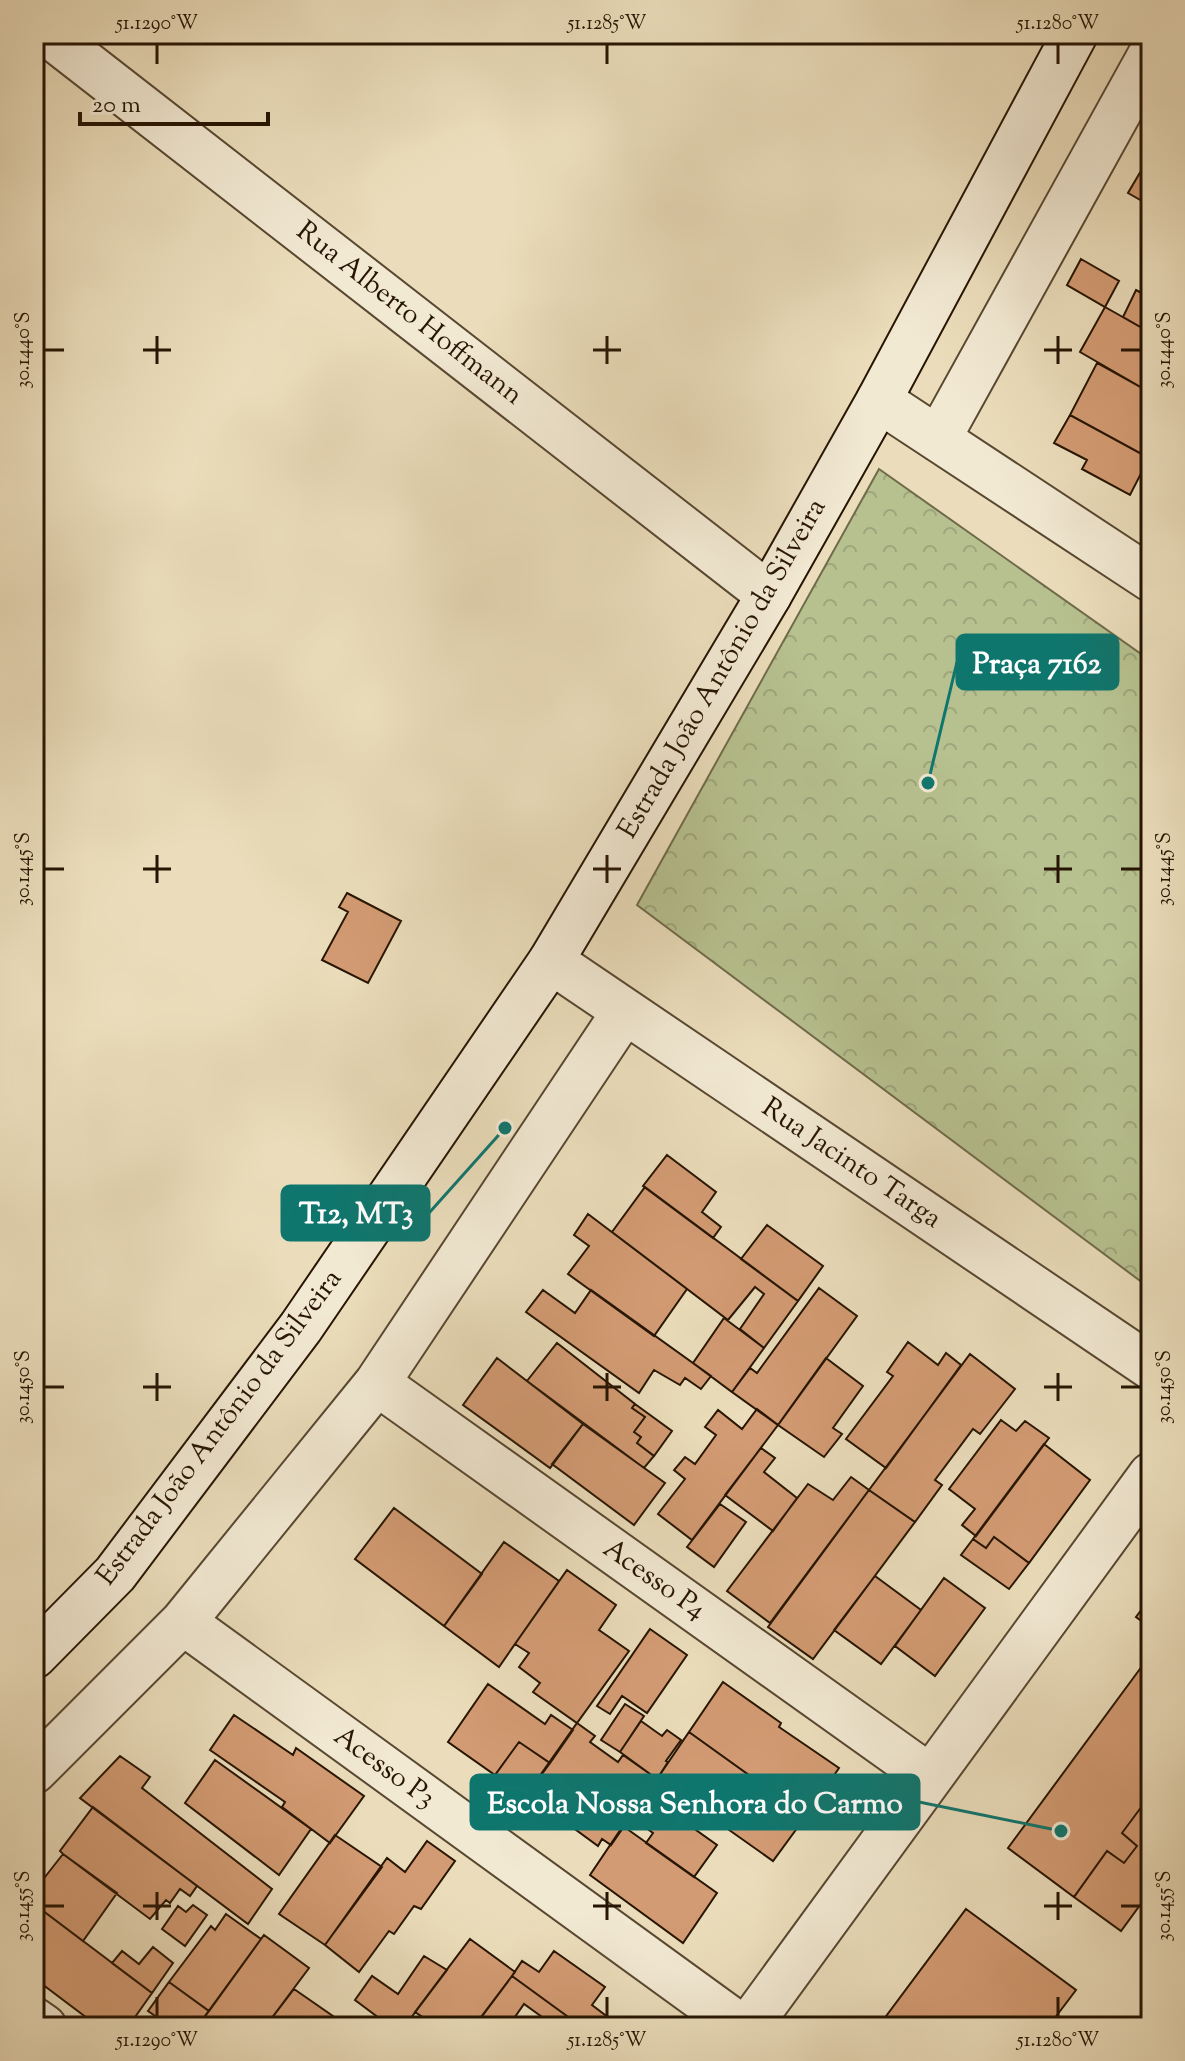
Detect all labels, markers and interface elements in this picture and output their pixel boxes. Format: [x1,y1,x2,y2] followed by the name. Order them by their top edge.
[115,10,198,39] text: 51.1290°W
[566,10,647,39] text: 51.1285°W
[1016,10,1099,39] text: 51.1280°W
[80,76,268,126] scale bar
[92,89,141,123] text: 20 m
[287,213,531,415] street label: Rua Alberto Hoffmann
[10,311,39,389] text: 30.1440°S
[1151,311,1180,389] text: 30.1440°S
[609,491,837,847] street label: Estrada João Antônio da Silveira
[957,635,1118,689] callout: Praça 7162
[973,644,1101,687] text: Praça 7162
[10,832,39,906] text: 30.1445°S
[1151,832,1180,906] text: 30.1445°S
[753,1089,949,1239] street label: Rua Jacinto Targa
[282,1186,429,1240] callout: T12, MT3
[299,1194,413,1237] text: T12, MT3
[88,1261,352,1595] street label: Estrada João Antônio da Silveira
[10,1350,39,1424] text: 30.1450°S
[1151,1350,1180,1424] text: 30.1450°S
[594,1530,714,1630] street label: Acesso P4
[325,1717,443,1819] street label: Acesso P3
[471,1775,919,1829] callout: Escola Nossa Senhora do Carmo
[487,1784,903,1827] text: Escola Nossa Senhora do Carmo
[10,1871,39,1941] text: 30.1455°S
[1151,1871,1180,1941] text: 30.1455°S
[115,2027,198,2056] text: 51.1290°W
[566,2027,647,2056] text: 51.1285°W
[1016,2027,1099,2056] text: 51.1280°W

